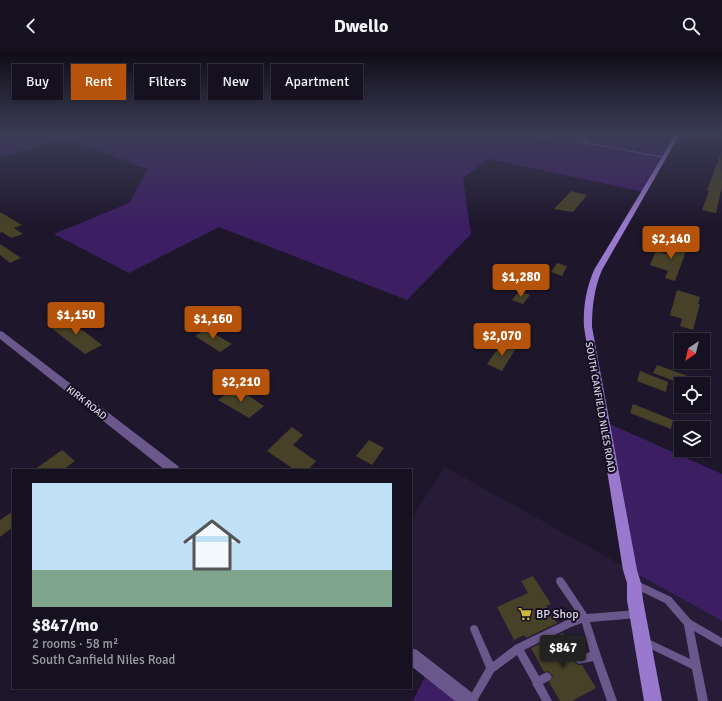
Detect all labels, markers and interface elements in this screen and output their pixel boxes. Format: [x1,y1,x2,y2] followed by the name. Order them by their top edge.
[20,15,42,37] icon: back
[334,15,388,37] text: Dwello
[680,15,702,37] icon: search
[12,64,63,100] chip: Buy
[71,64,126,100] chip: Rent
[134,64,200,100] chip: Filters
[208,64,263,100] chip: New
[271,64,363,100] chip: Apartment
[638,226,704,260] pin: $2,140
[652,231,690,247] text: $2,140
[488,264,554,298] pin: $1,280
[502,269,540,285] text: $1,280
[43,302,109,336] pin: $1,150
[180,306,246,340] pin: $1,160
[57,307,95,323] text: $1,150
[194,311,232,327] text: $1,160
[469,323,535,357] pin: $2,070
[483,328,521,344] text: $2,070
[674,333,710,369] north arrow
[674,333,710,457] map controls
[583,341,617,473] street label: SOUTH CANFIELD NILES ROAD
[208,369,274,403] pin: $2,210
[222,374,260,390] text: $2,210
[674,377,710,413] button: locate
[64,383,109,422] street label: KIRK ROAD
[674,421,710,457] button: layers
[176,509,248,581] icon: home
[517,606,533,622] supermarket icon: BP Shop
[536,607,579,622] place label: BP Shop
[32,615,98,636] text: $847/mo
[539,635,587,669] pin: $847
[32,636,118,652] text: 2 rooms · 58 m²
[549,640,577,656] text: $847
[32,652,176,668] text: South Canfield Niles Road

